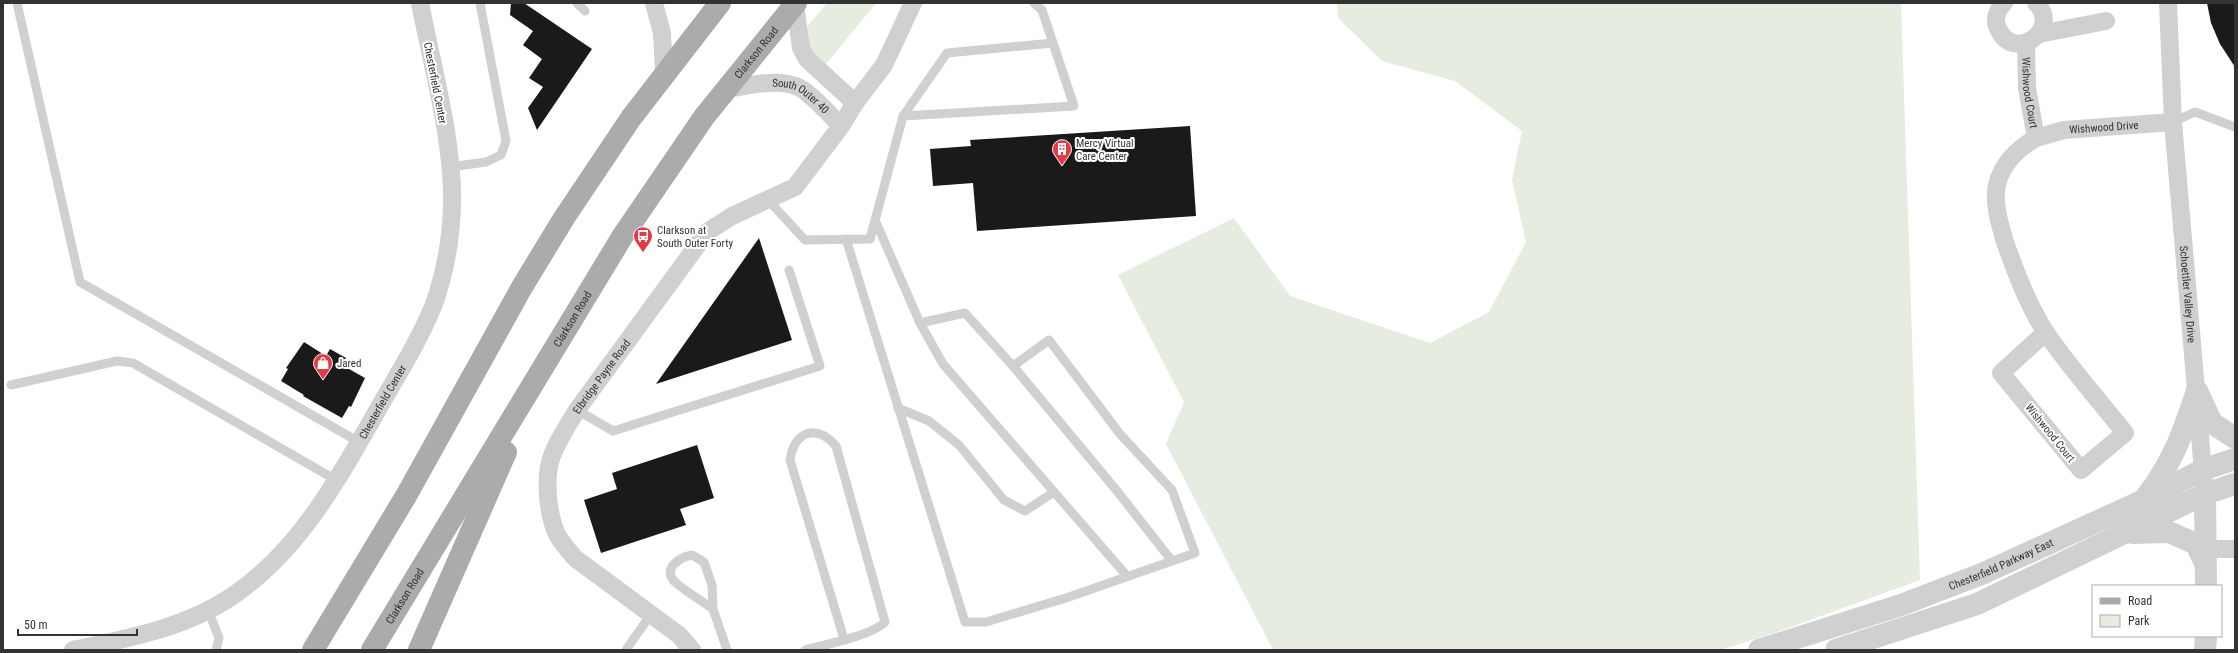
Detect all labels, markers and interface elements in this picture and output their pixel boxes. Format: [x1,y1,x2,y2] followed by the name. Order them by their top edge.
[731,24,781,81] street label: Clarkson Road
[421,41,449,126] street label: Chesterfield Center
[2020,57,2041,129] street label: Wishwood Court
[772,76,832,116] street label: South Outer 40
[2069,118,2139,136] street label: Wishwood Drive
[1076,137,1134,163] place label: Mercy Virtual Care Center
[1051,138,1073,166] building icon: Mercy Virtual Care Center
[657,224,733,250] place label: Clarkson at South Outer Forty
[632,225,654,253] bus stop icon: Clarkson at South Outer Forty
[2177,245,2198,343] street label: Schoettler Valley Drive
[551,289,594,349] street label: Clarkson Road
[570,337,633,416] street label: Elbridge Payne Road
[312,352,334,380] shop icon: Jared
[337,357,361,370] place label: Jared
[356,362,409,441] street label: Chesterfield Center
[2022,401,2078,465] street label: Wishwood Court
[1947,536,2055,592] street label: Chesterfield Parkway East
[383,566,426,626] street label: Clarkson Road
[2092,585,2222,637] legend
[2128,594,2152,608] text: Road
[18,611,137,637] scale bar
[2128,614,2150,628] text: Park
[24,618,48,632] text: 50 m

